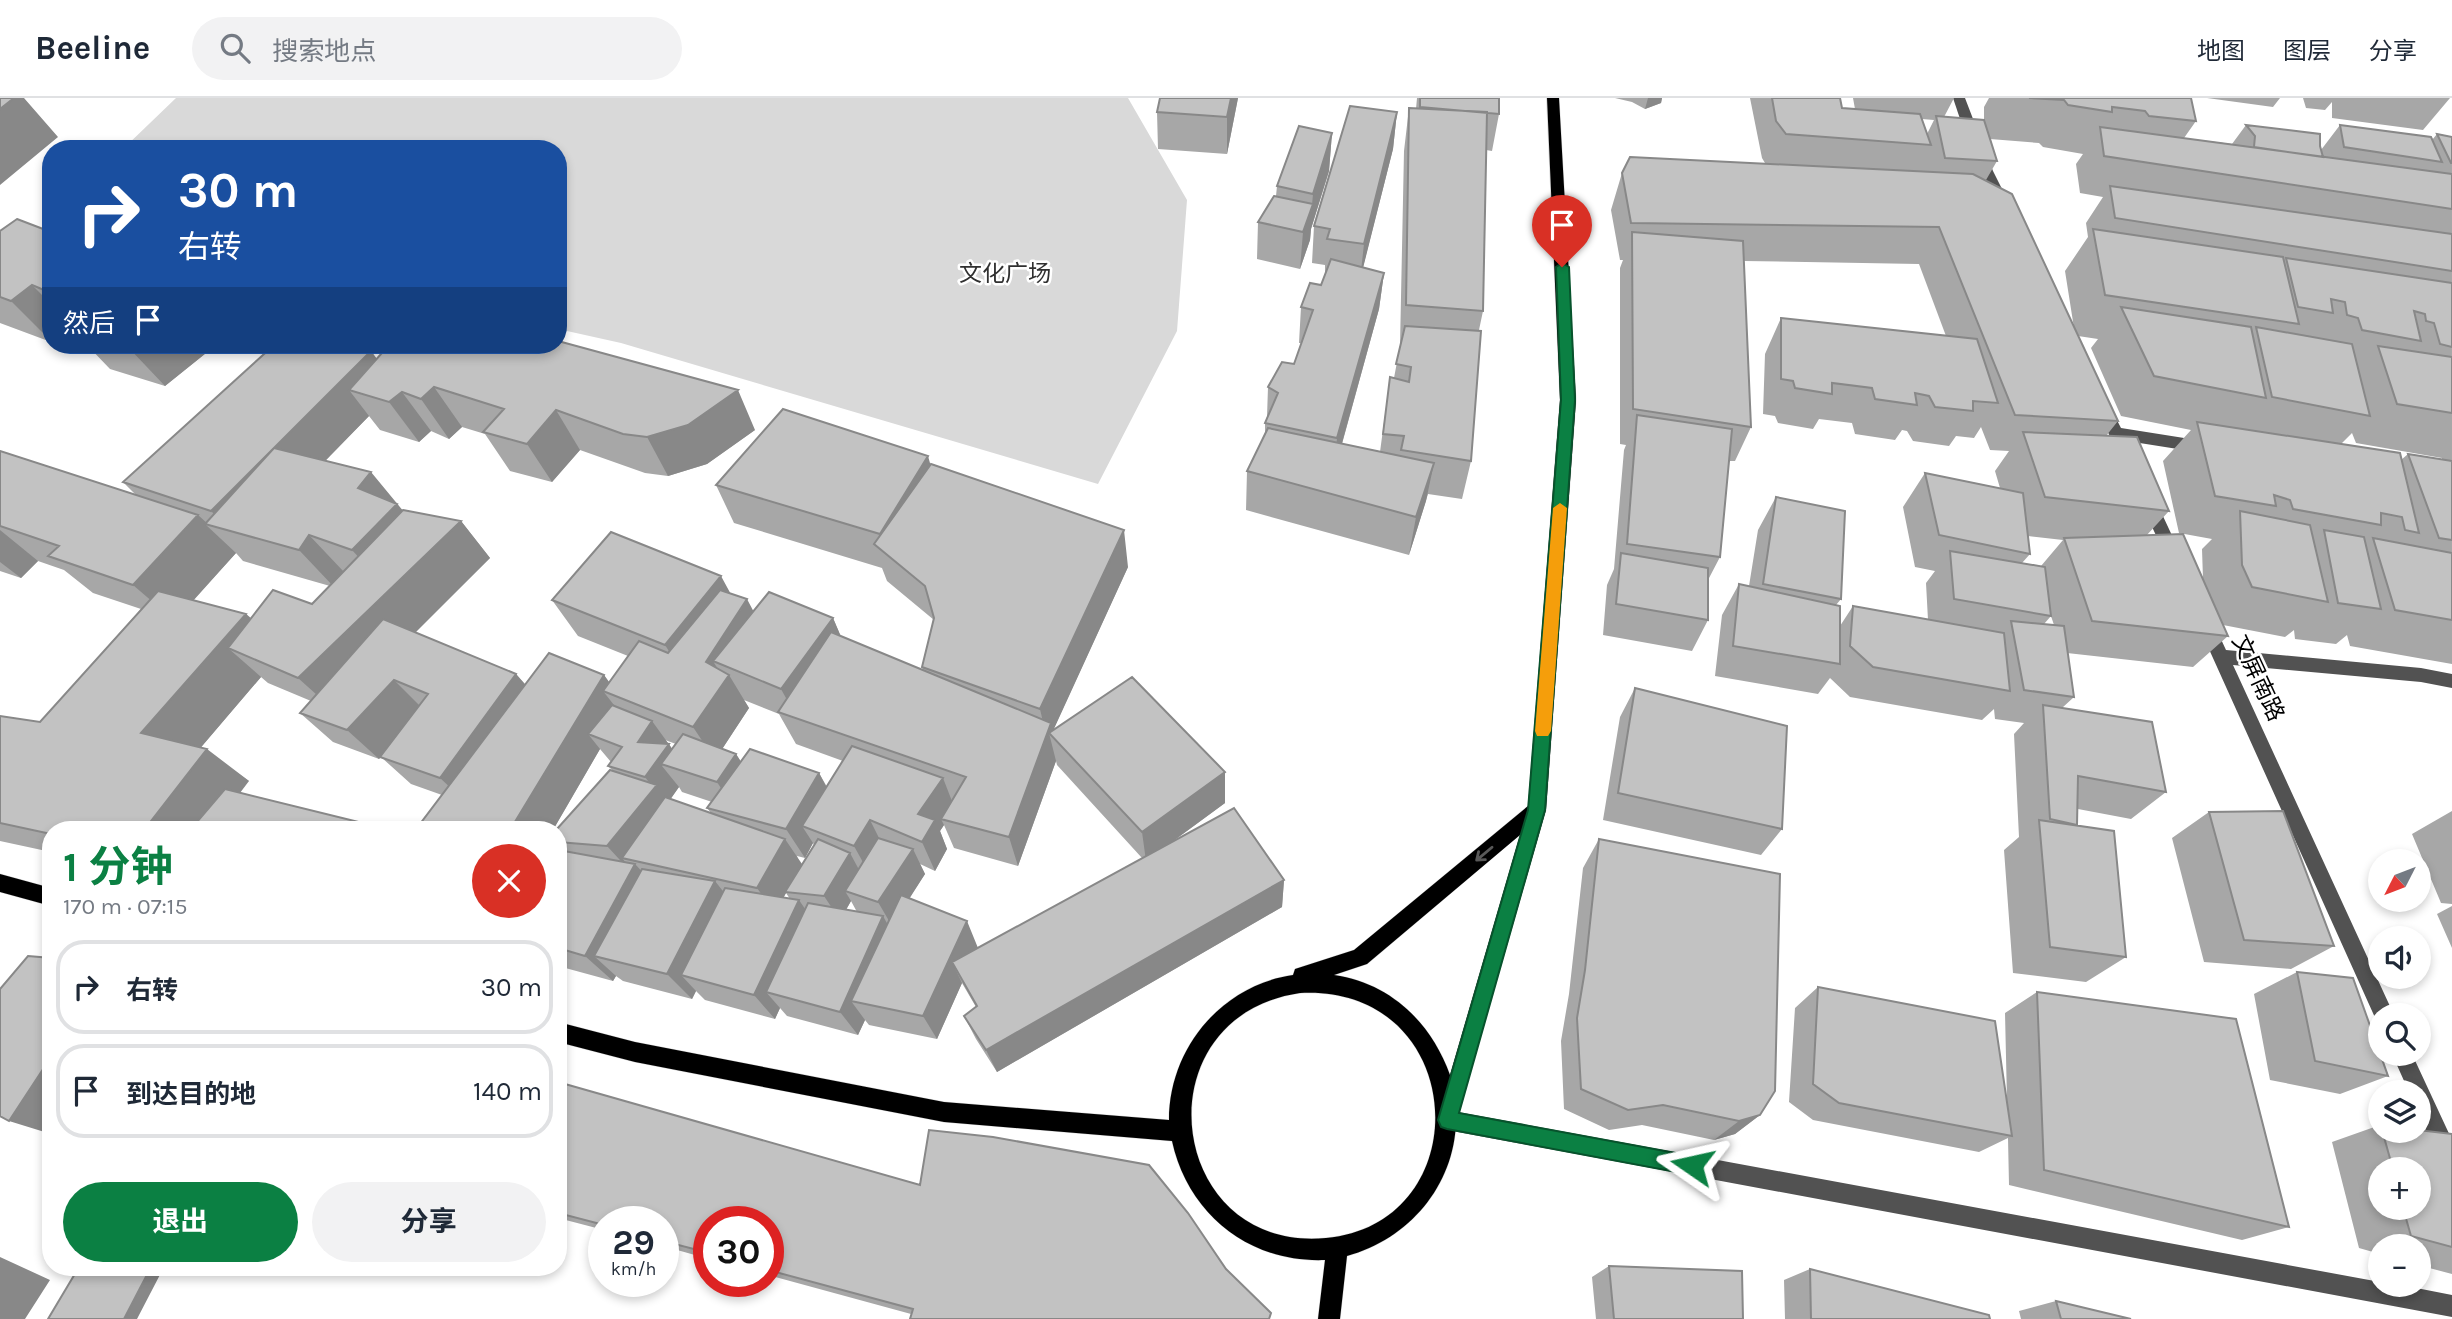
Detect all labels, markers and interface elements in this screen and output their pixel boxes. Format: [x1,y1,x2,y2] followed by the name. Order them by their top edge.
[192,17,682,80] search box
[35,29,150,67] text: Beeline
[216,29,254,67] icon: search
[272,36,376,67] text: 搜索地点
[2197,37,2245,65] text: 地图
[2283,37,2331,65] text: 图层
[2369,37,2417,65] text: 分享
[178,162,298,219] text: 30 m
[63,168,154,259] icon: right
[1532,195,1592,267] pin
[1543,206,1581,244] icon: arrive
[178,229,242,266] text: 右转
[959,260,1051,287] park label: 文化广场
[129,301,167,339] icon: arrive
[63,308,115,339] text: 然后
[2226,631,2290,725] street label: 文屏南路
[63,842,173,892] text: 1 分钟
[472,844,546,918] button: close
[1476,846,1494,862] one-way arrow
[2368,849,2431,912] north arrow
[2368,849,2431,1297] map controls
[63,893,187,920] text: 170 m · 07:15
[2368,926,2431,989] button: sound
[67,968,105,1006] icon: right
[481,972,542,1003] text: 30 m
[126,975,178,1006] text: 右转
[2368,1003,2431,1066] button: search
[67,1072,105,1110] icon: arrive
[473,1076,542,1107] text: 140 m
[126,1079,256,1110] text: 到达目的地
[2368,1080,2431,1143] button: layers
[1655,1128,1729,1202] position arrow
[2368,1157,2431,1220] button: +
[63,1182,298,1262] button: 退出
[312,1182,546,1262] button: 分享
[693,1206,784,1297] speed limit sign: 30
[612,1222,655,1263] text: 29
[2368,1234,2431,1297] button: −
[611,1258,656,1280] text: km/h

